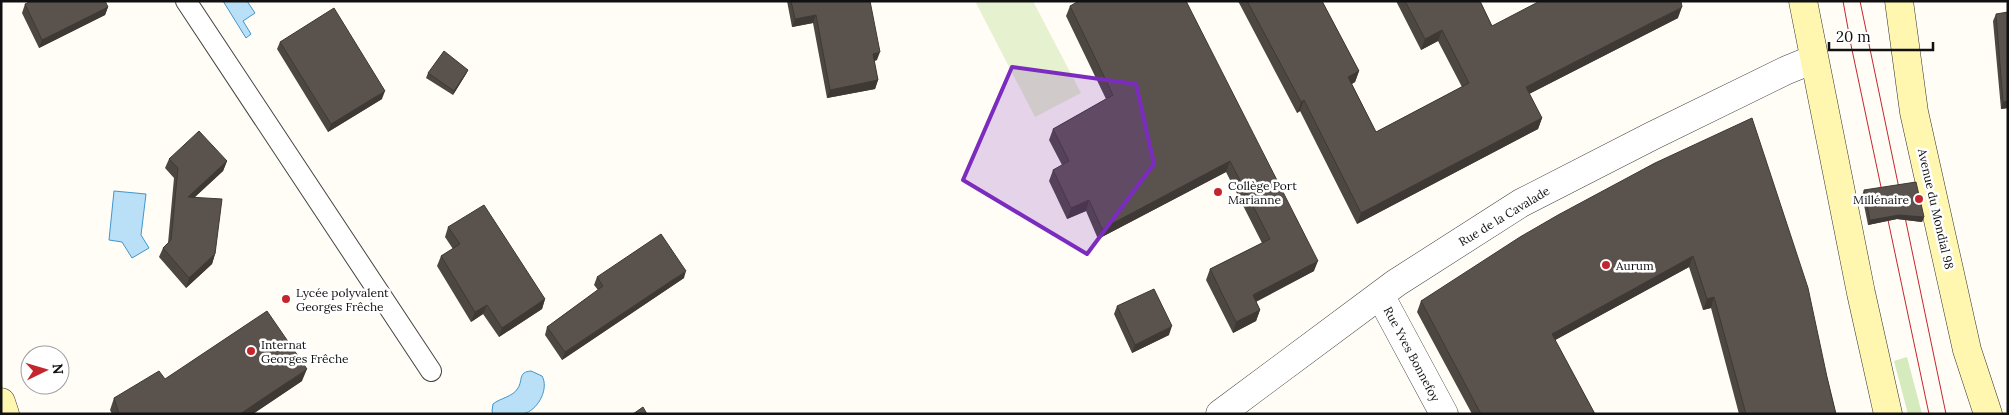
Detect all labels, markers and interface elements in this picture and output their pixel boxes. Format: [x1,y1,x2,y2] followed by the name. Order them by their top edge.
[1829,20,1933,52] scale bar
[1836,27,1871,46] text: 20 m
[1915,146,1957,271] street label: Avenue du Mondial 98
[1228,178,1297,207] place label: Collège Port Marianne
[1456,183,1553,249] street label: Rue de la Cavalade
[1212,186,1224,198] marker: Collège Port Marianne
[1853,192,1909,207] place label: Millénaire
[1913,193,1925,205] marker: Millénaire
[1615,258,1654,273] place label: Aurum
[1600,259,1612,271] marker: Aurum
[296,285,389,314] place label: Lycée polyvalent Georges Frêche
[280,293,292,305] marker: Lycée polyvalent Georges Frêche
[1381,304,1444,405] street label: Rue Yves Bonnefoy
[261,337,349,366] place label: Internat Georges Frêche
[20,345,70,395] north arrow
[245,345,257,357] marker: Internat Georges Frêche
[49,363,67,375] text: N

